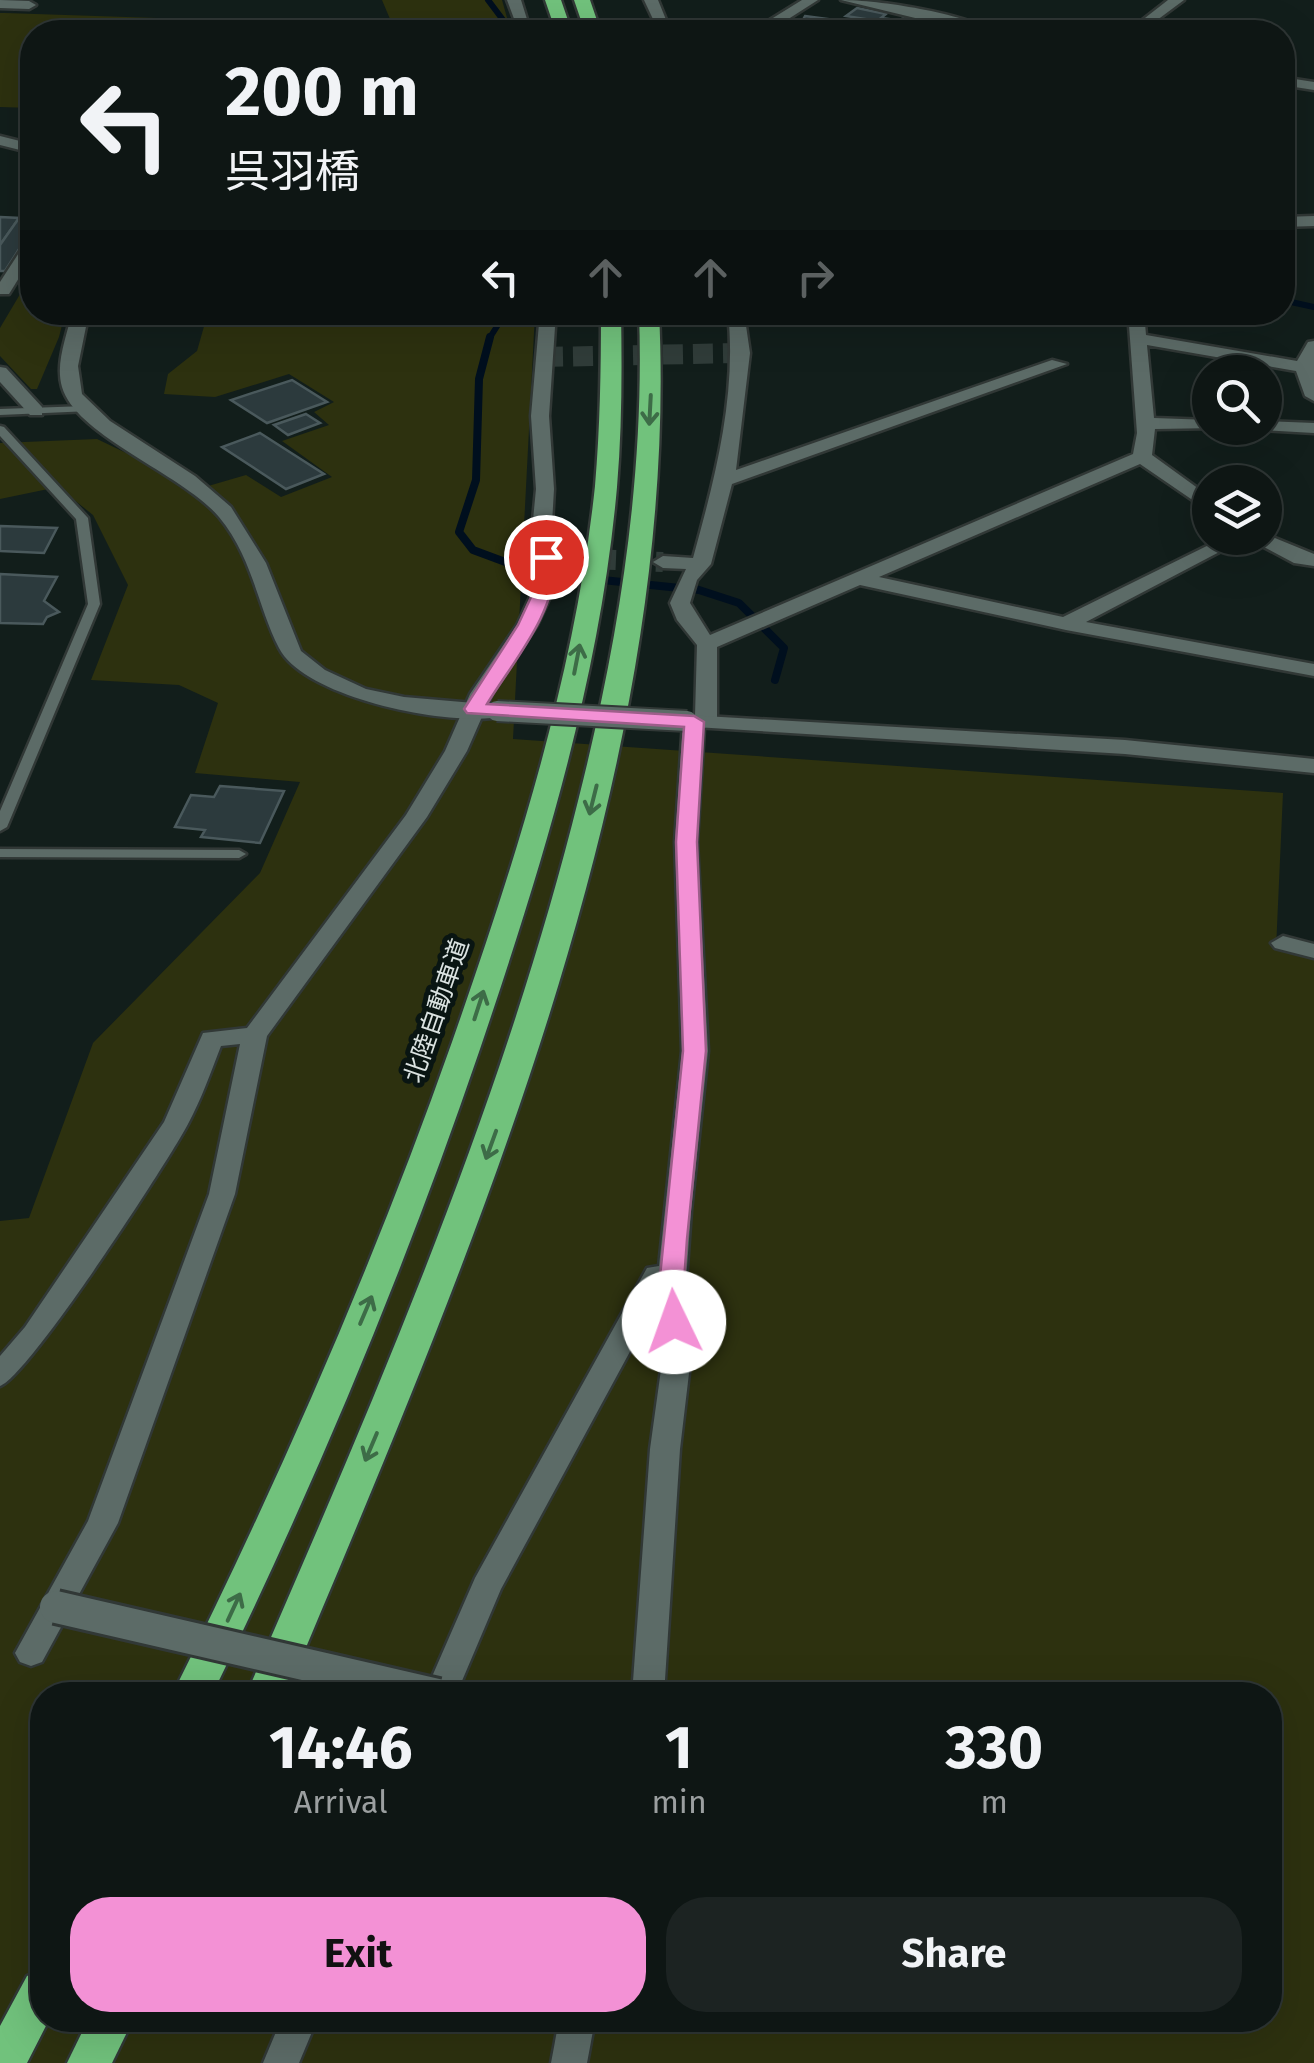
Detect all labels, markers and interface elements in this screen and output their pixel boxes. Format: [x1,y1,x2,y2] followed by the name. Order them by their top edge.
[225,50,419,134] text: 200 m
[60,60,190,190] icon: left
[225,145,360,199] text: 呉羽橋
[473,250,528,305] icon: left
[578,250,633,305] icon: ahead
[683,250,738,305] icon: ahead
[788,250,843,305] icon: right
[1192,355,1282,555] map controls
[1192,355,1282,445] button: search
[640,393,659,425] one-way arrow
[1192,465,1282,555] button: layers
[504,515,589,600] pin
[519,530,574,585] icon: arrive
[568,643,587,676] one-way arrow
[583,783,601,815] one-way arrow
[398,935,476,1087] street label: 北陸自動車道
[472,990,490,1022] one-way arrow
[480,1128,498,1160] one-way arrow
[622,1270,726,1374] position arrow
[358,1295,376,1326] one-way arrow
[361,1431,379,1462] one-way arrow
[226,1592,244,1623] one-way arrow
[269,1712,413,1784] text: 14:46
[665,1712,693,1784] text: 1
[946,1712,1043,1784] text: 330
[294,1783,388,1821] text: Arrival
[651,1783,707,1821] text: min
[981,1783,1008,1821] text: m
[70,1897,646,2012] button: Exit
[666,1897,1242,2012] button: Share

